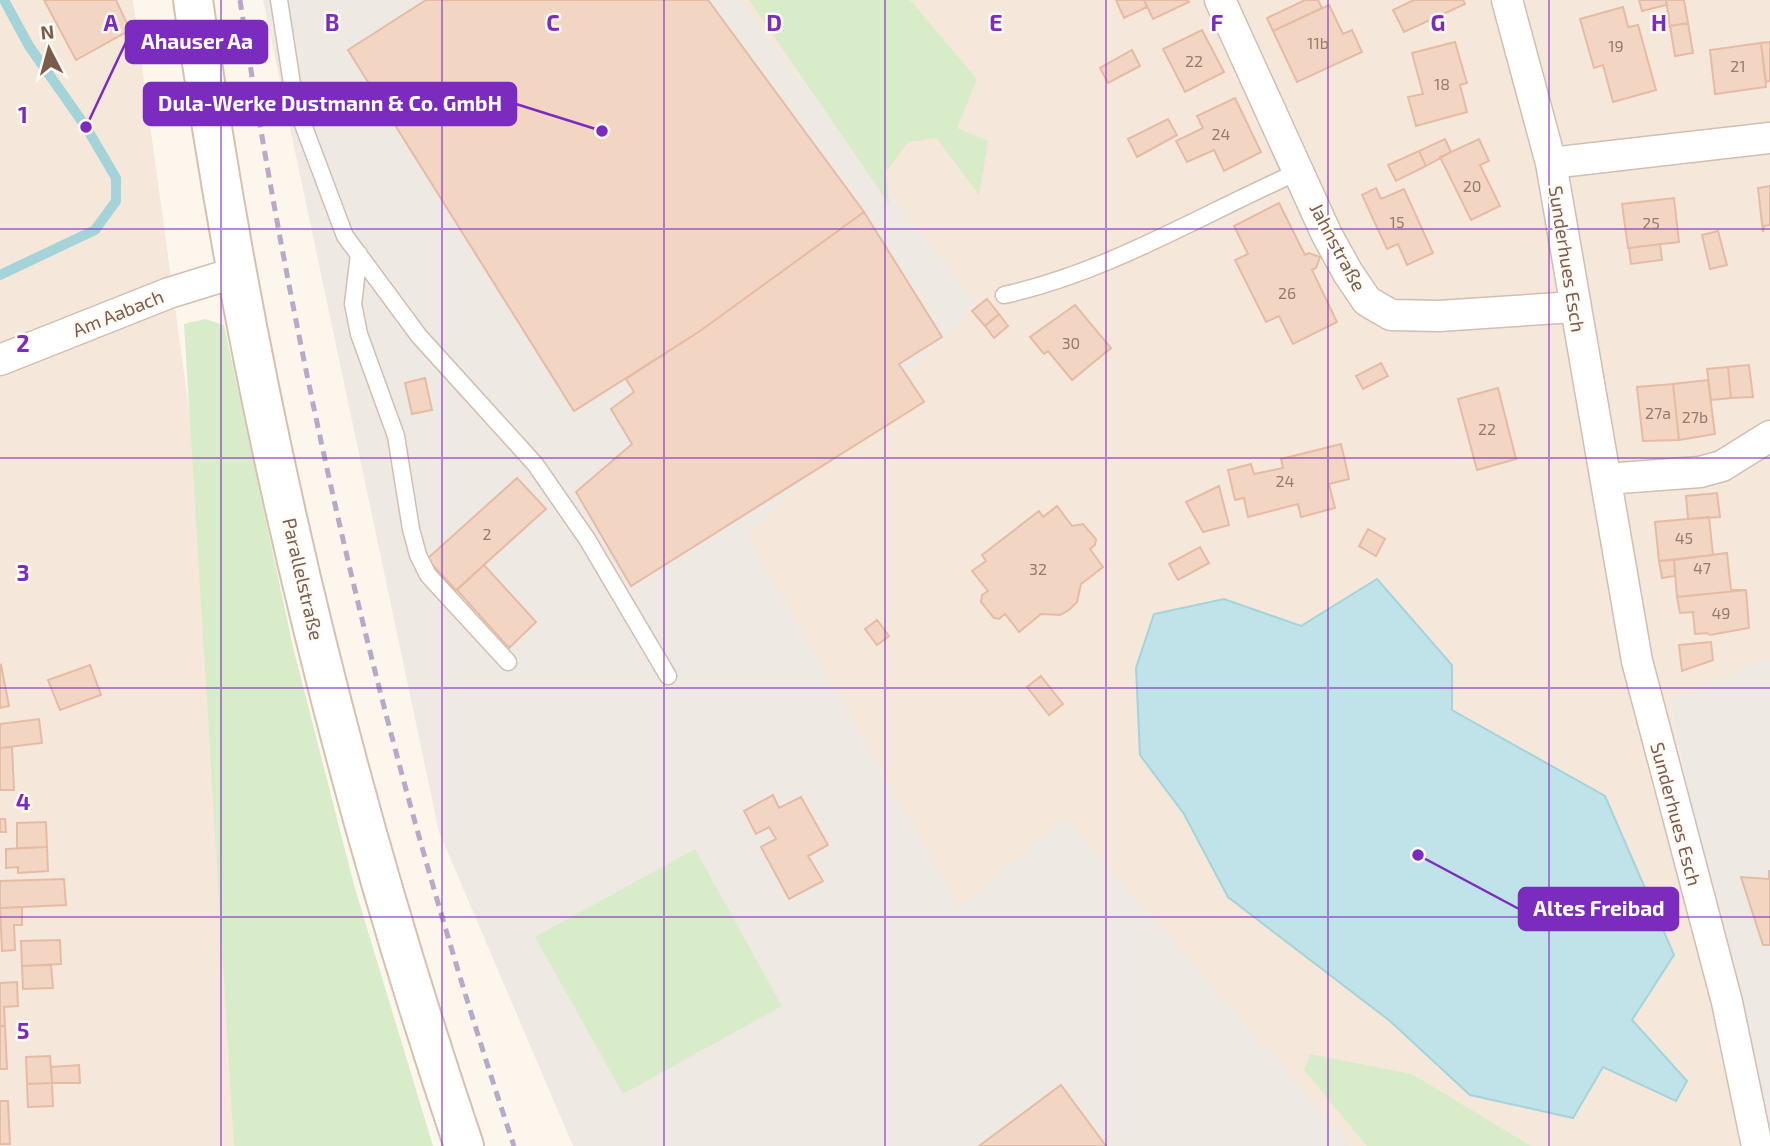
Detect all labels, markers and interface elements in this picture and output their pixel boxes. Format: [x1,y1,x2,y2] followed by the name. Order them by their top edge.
[103,8,119,36] text: A
[325,8,339,36] text: B
[546,8,560,36] text: C
[766,8,782,36] text: D
[989,8,1003,36] text: E
[1211,8,1224,36] text: F
[1431,8,1445,36] text: G
[1651,8,1667,36] text: H
[14,14,84,84] north arrow
[39,19,55,44] text: N
[126,21,267,63] callout: Ahauser Aa
[141,28,253,53] text: Ahauser Aa
[1307,33,1329,52] house number: 11b
[1608,36,1624,55] house number: 19
[1185,51,1203,70] house number: 22
[1730,56,1746,75] house number: 21
[1434,74,1450,93] house number: 18
[144,83,516,125] callout: Dula-Werke Dustmann & Co. GmbH
[158,90,502,115] text: Dula-Werke Dustmann & Co. GmbH
[18,100,28,128] text: 1
[1212,124,1231,143] house number: 24
[1463,176,1481,195] house number: 20
[1545,184,1590,334] street label: Sunderhues Esch
[1306,199,1371,295] street label: Jahnstraße
[1390,212,1404,231] house number: 15
[1642,213,1660,232] house number: 25
[1278,283,1296,302] house number: 26
[69,284,167,341] street label: Am Aabach
[16,329,30,357] text: 2
[1062,333,1080,352] house number: 30
[1645,403,1671,422] house number: 27a
[1682,407,1708,426] house number: 27b
[1478,419,1496,438] house number: 22
[1276,471,1295,490] house number: 24
[278,516,329,642] street label: Parallelstraße
[483,524,492,543] house number: 2
[1675,528,1693,547] house number: 45
[16,558,30,586] text: 3
[1693,558,1711,577] house number: 47
[1029,559,1047,578] house number: 32
[1712,603,1731,622] house number: 49
[1646,739,1707,888] street label: Sunderhues Esch
[16,787,30,815] text: 4
[1519,888,1678,930] callout: Altes Freibad
[1533,895,1665,920] text: Altes Freibad
[17,1016,29,1044] text: 5

